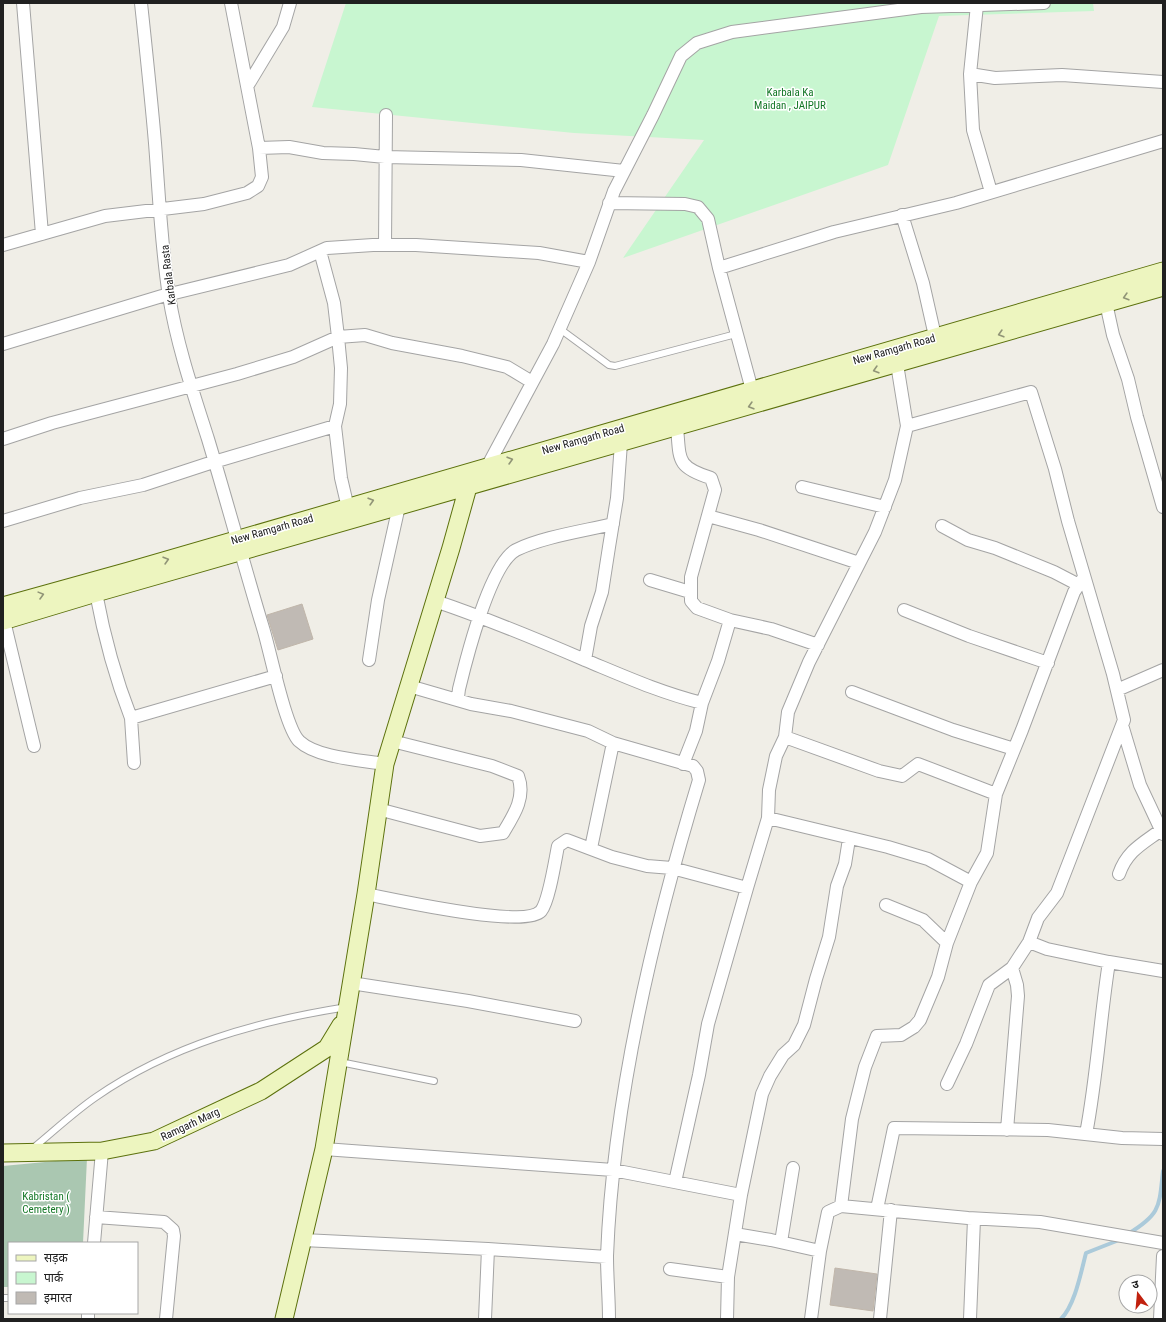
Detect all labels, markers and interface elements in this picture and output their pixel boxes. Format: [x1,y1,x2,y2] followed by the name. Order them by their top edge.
[754,86,826,112] park label: Karbala Ka Maidan , JAIPUR
[158,244,179,306] street label: Karbala Rasta
[1122,293,1129,301] one-way arrow
[997,329,1004,338] one-way arrow
[851,332,937,367] street label: New Ramgarh Road
[873,365,880,374] one-way arrow
[748,401,755,410] one-way arrow
[540,422,626,457] street label: New Ramgarh Road
[506,456,513,465] one-way arrow
[368,497,375,506] one-way arrow
[229,512,315,547] street label: New Ramgarh Road
[162,556,169,565] one-way arrow
[37,591,44,600] one-way arrow
[159,1105,222,1144] street label: Ramgarh Marg
[22,1190,70,1216] park label: Kabristan ( Cemetery )
[8,1242,138,1314] legend
[44,1251,69,1265] text: सड़क
[44,1271,64,1285] text: पार्क
[1118,1274,1158,1314] north arrow
[1130,1278,1141,1292] text: उ
[44,1291,73,1305] text: इमारत

